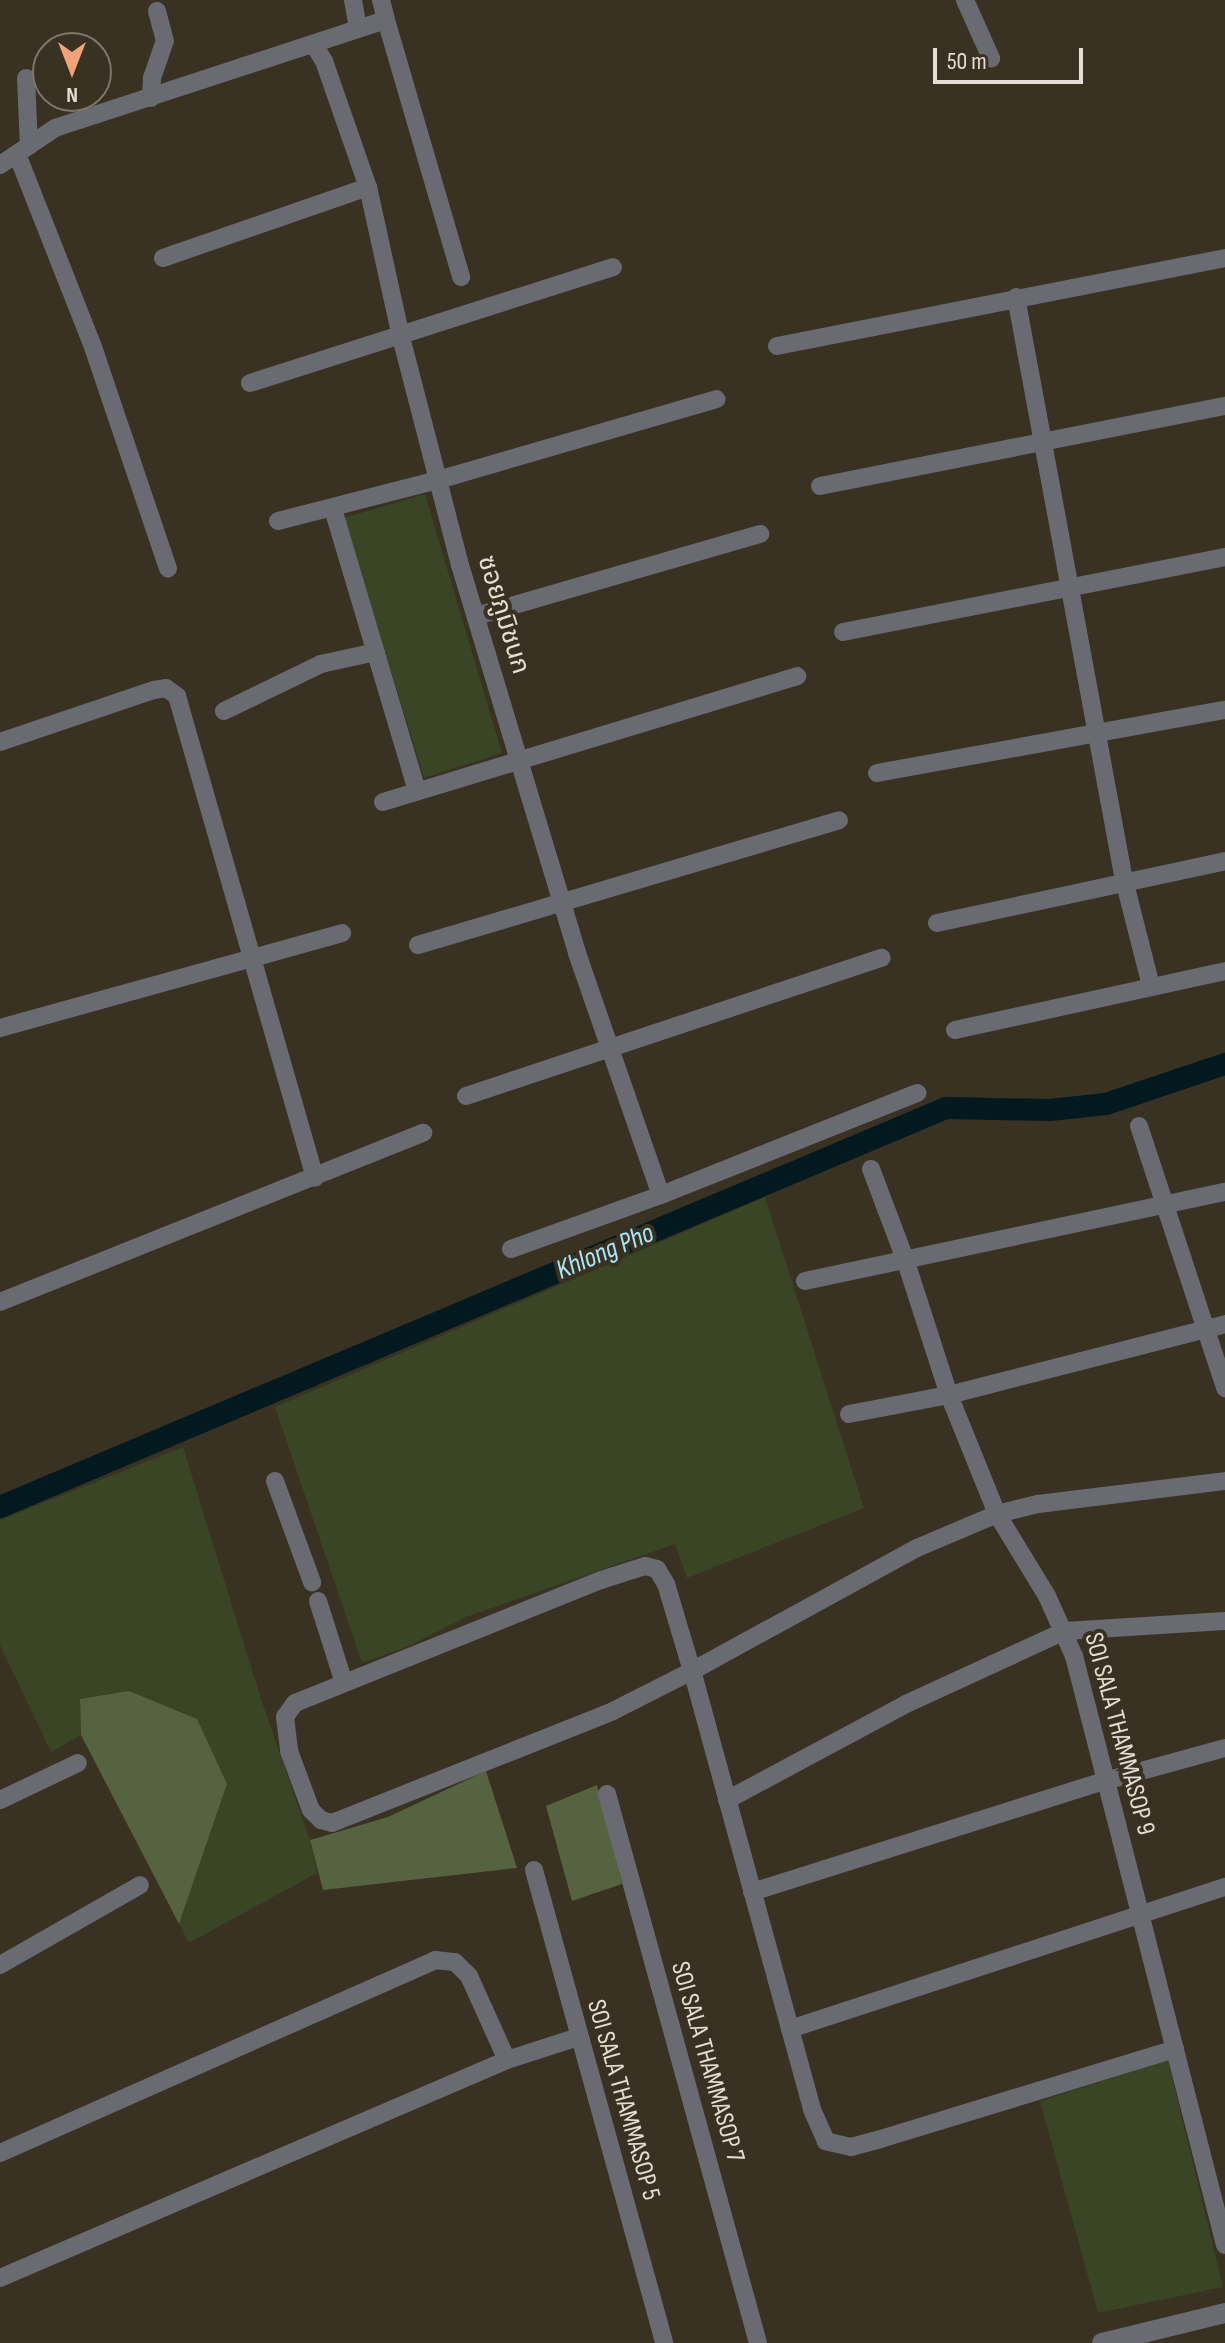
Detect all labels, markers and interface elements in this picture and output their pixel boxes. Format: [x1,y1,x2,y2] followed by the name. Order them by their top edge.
[32,32,112,112] north arrow
[937,32,1087,82] scale bar
[947,47,987,76] text: 50 m
[66,81,78,108] text: N
[470,552,536,678] street label: ซอยภูมิชนก
[551,1216,659,1288] water label: Khlong Pho
[1077,1629,1161,1839] street label: SOI SALA THAMMASOP 9
[663,1958,751,2166] street label: SOI SALA THAMMASOP 7
[579,1996,667,2204] street label: SOI SALA THAMMASOP 5

